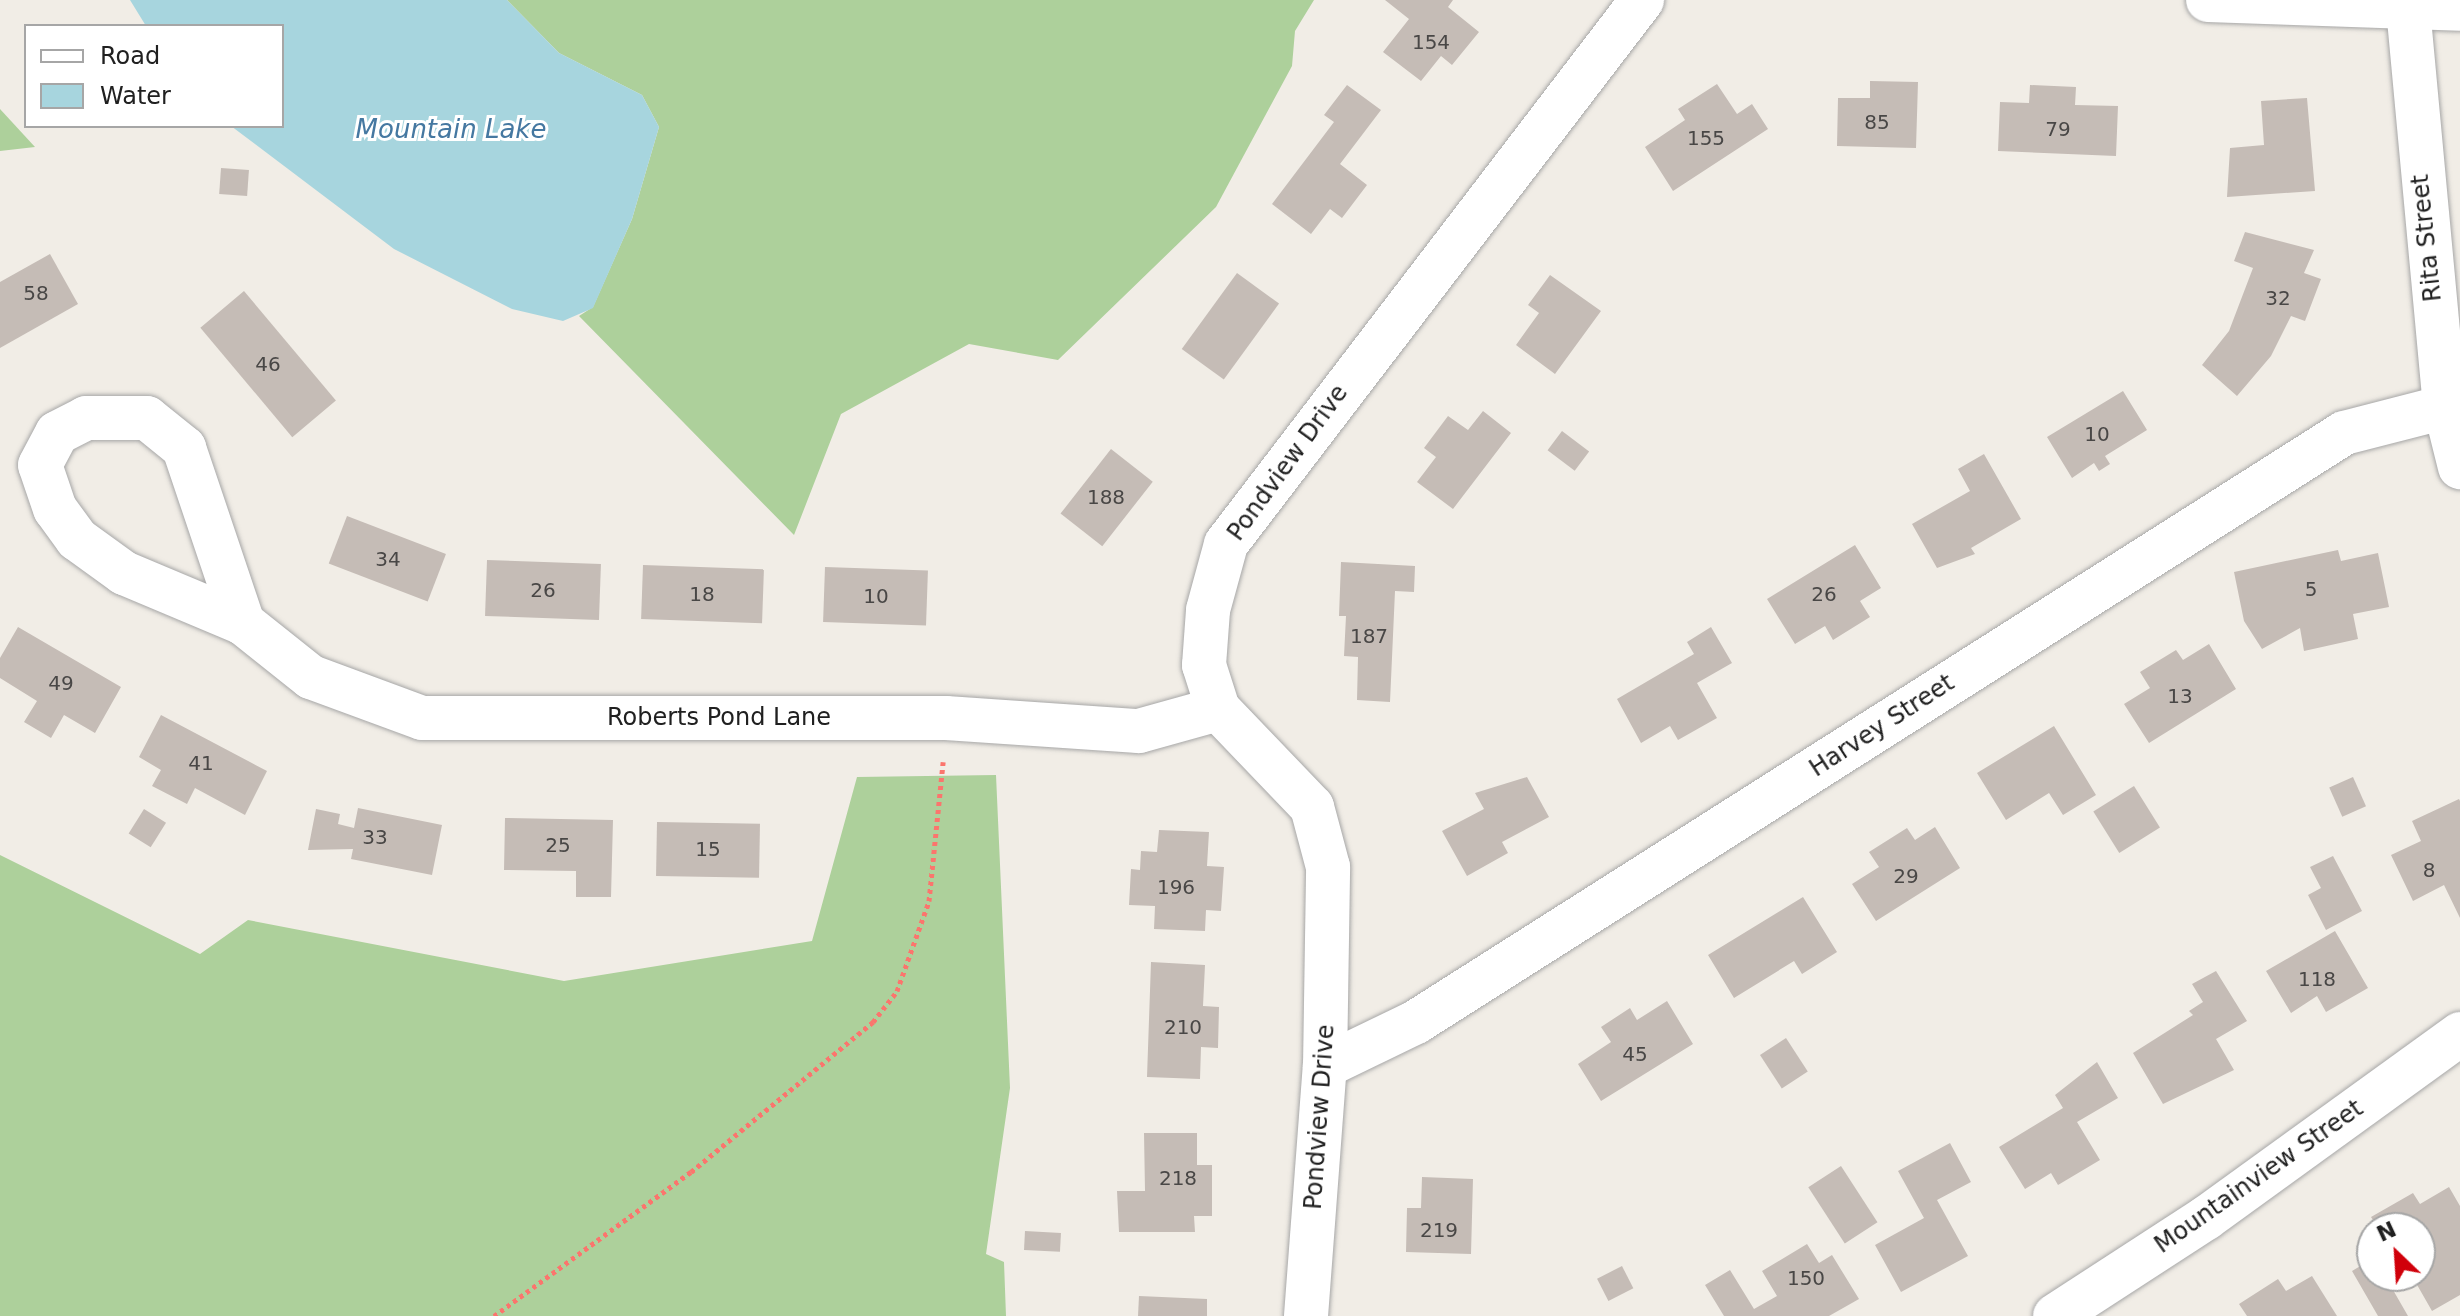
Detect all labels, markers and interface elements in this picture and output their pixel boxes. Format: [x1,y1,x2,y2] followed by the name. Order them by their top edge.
[24,24,284,128] legend
[1412,30,1450,54] house number: 154
[100,42,160,70] text: Road
[100,82,171,110] text: Water
[1864,110,1890,134] house number: 85
[356,114,546,146] water label: Mountain Lake
[2045,117,2071,141] house number: 79
[1687,126,1725,150] house number: 155
[2406,173,2448,303] street label: Rita Street
[23,281,49,305] house number: 58
[2265,286,2291,310] house number: 32
[255,352,281,376] house number: 46
[1222,379,1354,547] street label: Pondview Drive
[2084,422,2110,446] house number: 10
[1087,485,1125,509] house number: 188
[375,547,401,571] house number: 34
[2305,577,2317,601] house number: 5
[530,578,556,602] house number: 26
[689,582,715,606] house number: 18
[1811,582,1837,606] house number: 26
[863,584,889,608] house number: 10
[1350,624,1388,648] house number: 187
[1804,669,1960,783] street label: Harvey Street
[48,671,74,695] house number: 49
[2167,684,2193,708] house number: 13
[607,704,831,732] street label: Roberts Pond Lane
[188,751,214,775] house number: 41
[362,825,388,849] house number: 33
[545,833,571,857] house number: 25
[695,837,721,861] house number: 15
[2423,858,2435,882] house number: 8
[1893,864,1919,888] house number: 29
[1157,875,1195,899] house number: 196
[2298,967,2336,991] house number: 118
[1164,1015,1202,1039] house number: 210
[1299,1023,1341,1211] street label: Pondview Drive
[1622,1042,1648,1066] house number: 45
[2149,1094,2369,1260] street label: Mountainview Street
[1159,1166,1197,1190] house number: 218
[2356,1212,2436,1292] north arrow
[2373,1216,2400,1247] text: N
[1420,1218,1458,1242] house number: 219
[1787,1266,1825,1290] house number: 150

